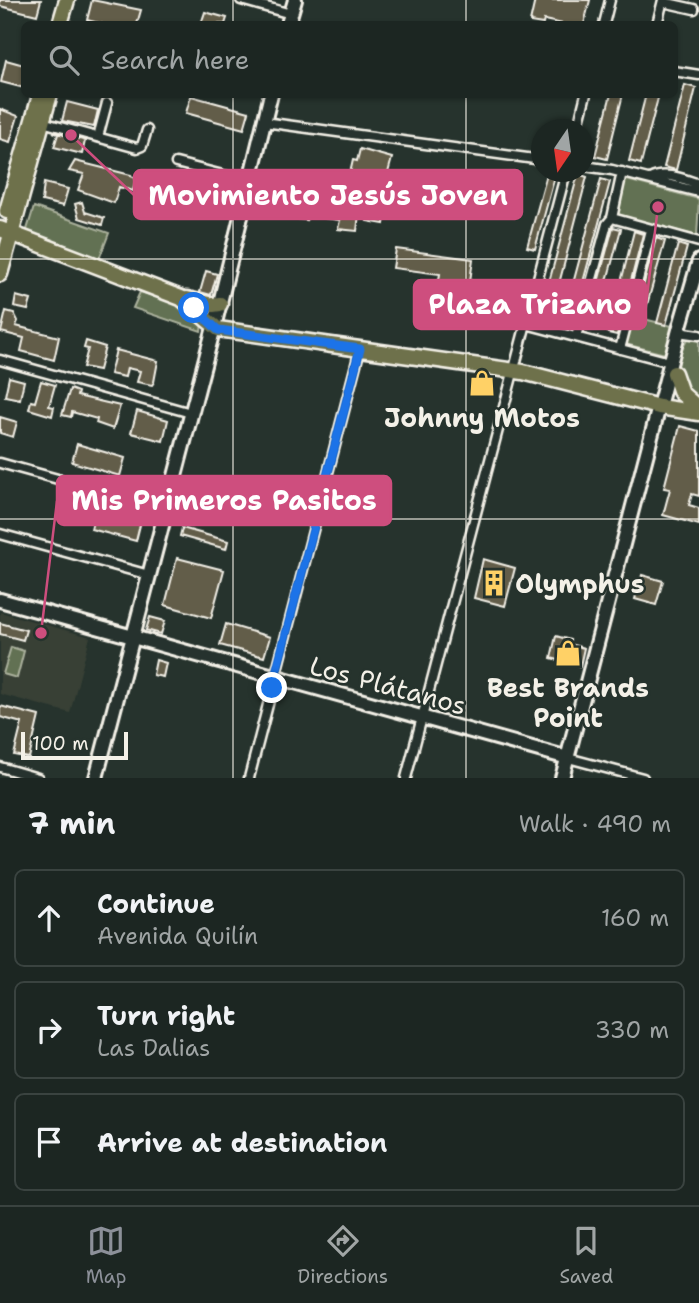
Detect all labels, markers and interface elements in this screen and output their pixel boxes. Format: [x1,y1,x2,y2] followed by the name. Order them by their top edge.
[21,21,678,98] search box
[45,41,83,79] icon: search
[101,42,250,77] text: Search here
[531,119,594,182] north arrow
[134,170,522,219] callout: Movimiento Jesús Joven
[148,176,508,214] text: Movimiento Jesús Joven
[414,280,646,329] callout: Plaza Trizano
[428,285,632,323] text: Plaza Trizano
[178,292,209,323] route start
[467,368,497,398] shop icon: Johnny Motos
[384,400,580,435] place label: Johnny Motos
[57,476,391,525] callout: Mis Primeros Pasitos
[71,481,377,519] text: Mis Primeros Pasitos
[515,566,644,601] place label: Olymphus
[479,568,509,598] building icon: Olymphus
[553,638,583,668] shop icon: Best Brands Point
[306,647,470,723] street label: Los Plátanos
[487,670,649,735] place label: Best Brands Point
[256,672,287,703] route end
[21,729,128,761] scale bar
[32,731,89,756] text: 100 m
[28,803,115,844] text: 7 min
[519,809,671,839] text: Walk · 490 m
[97,886,215,921] text: Continue
[30,899,68,937] icon: ahead
[601,903,669,933] text: 160 m
[97,921,258,951] text: Avenida Quilín
[97,998,235,1033] text: Turn right
[30,1011,68,1049] icon: right
[595,1015,669,1045] text: 330 m
[97,1033,210,1063] text: Las Dalias
[30,1123,68,1161] icon: arrive
[97,1125,387,1160] text: Arrive at destination
[86,1222,126,1289] tab: Map
[298,1222,388,1289] tab: Directions
[559,1222,613,1289] tab: Saved

